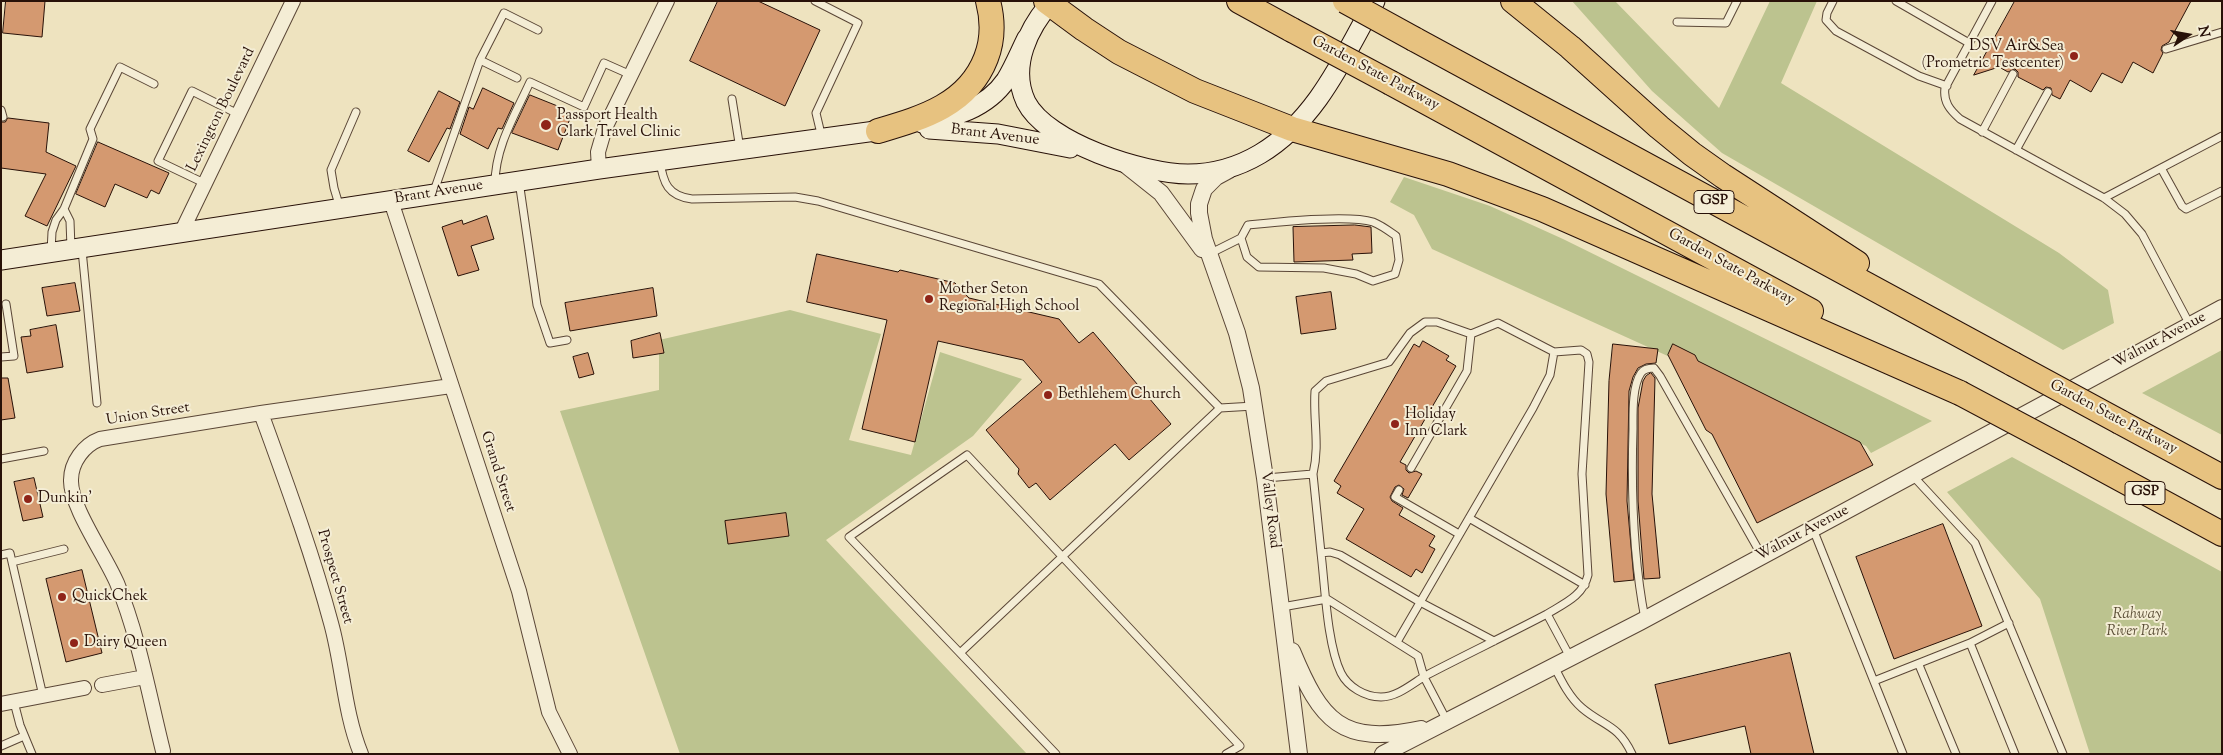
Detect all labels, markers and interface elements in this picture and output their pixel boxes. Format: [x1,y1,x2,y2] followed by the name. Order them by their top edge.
[2163,10,2213,60] north arrow
[2192,24,2214,39] text: N
[1308,33,1442,115] street label: Garden State Parkway
[1921,38,2064,73] place label: DSV Air&Sea (Prometric Testcenter)
[184,45,260,175] street label: Lexington Boulevard
[2068,50,2080,62] marker: DSV Air&Sea (Prometric Testcenter)
[557,107,681,142] place label: Passport Health Clark Travel Clinic
[539,118,553,132] marker: Passport Health Clark Travel Clinic
[950,122,1040,150] street label: Brant Avenue
[394,177,484,209] street label: Brant Avenue
[1694,190,1734,213] road number: GSP
[1665,226,1797,310] street label: Garden State Parkway
[939,281,1079,316] place label: Mother Seton Regional High School
[923,293,935,305] marker: Mother Seton Regional High School
[2110,309,2210,373] street label: Walnut Avenue
[2046,377,2180,459] street label: Garden State Parkway
[1058,386,1181,404] place label: Bethlehem Church
[1042,389,1054,401] marker: Bethlehem Church
[105,400,191,430] street label: Union Street
[1405,406,1468,441] place label: Holiday Inn Clark
[1389,418,1401,430] marker: Holiday Inn Clark
[475,429,519,515] street label: Grand Street
[1255,470,1283,550] street label: Valley Road
[2125,482,2165,504] road number: GSP
[38,490,92,508] place label: Dunkin'
[22,493,34,505] marker: Dunkin'
[1753,502,1853,566] street label: Walnut Avenue
[312,528,356,626] street label: Prospect Street
[72,588,148,606] place label: QuickChek
[56,591,68,603] marker: QuickChek
[2107,606,2167,641] park label: Rahway River Park
[84,634,167,652] place label: Dairy Queen
[68,637,80,649] marker: Dairy Queen

